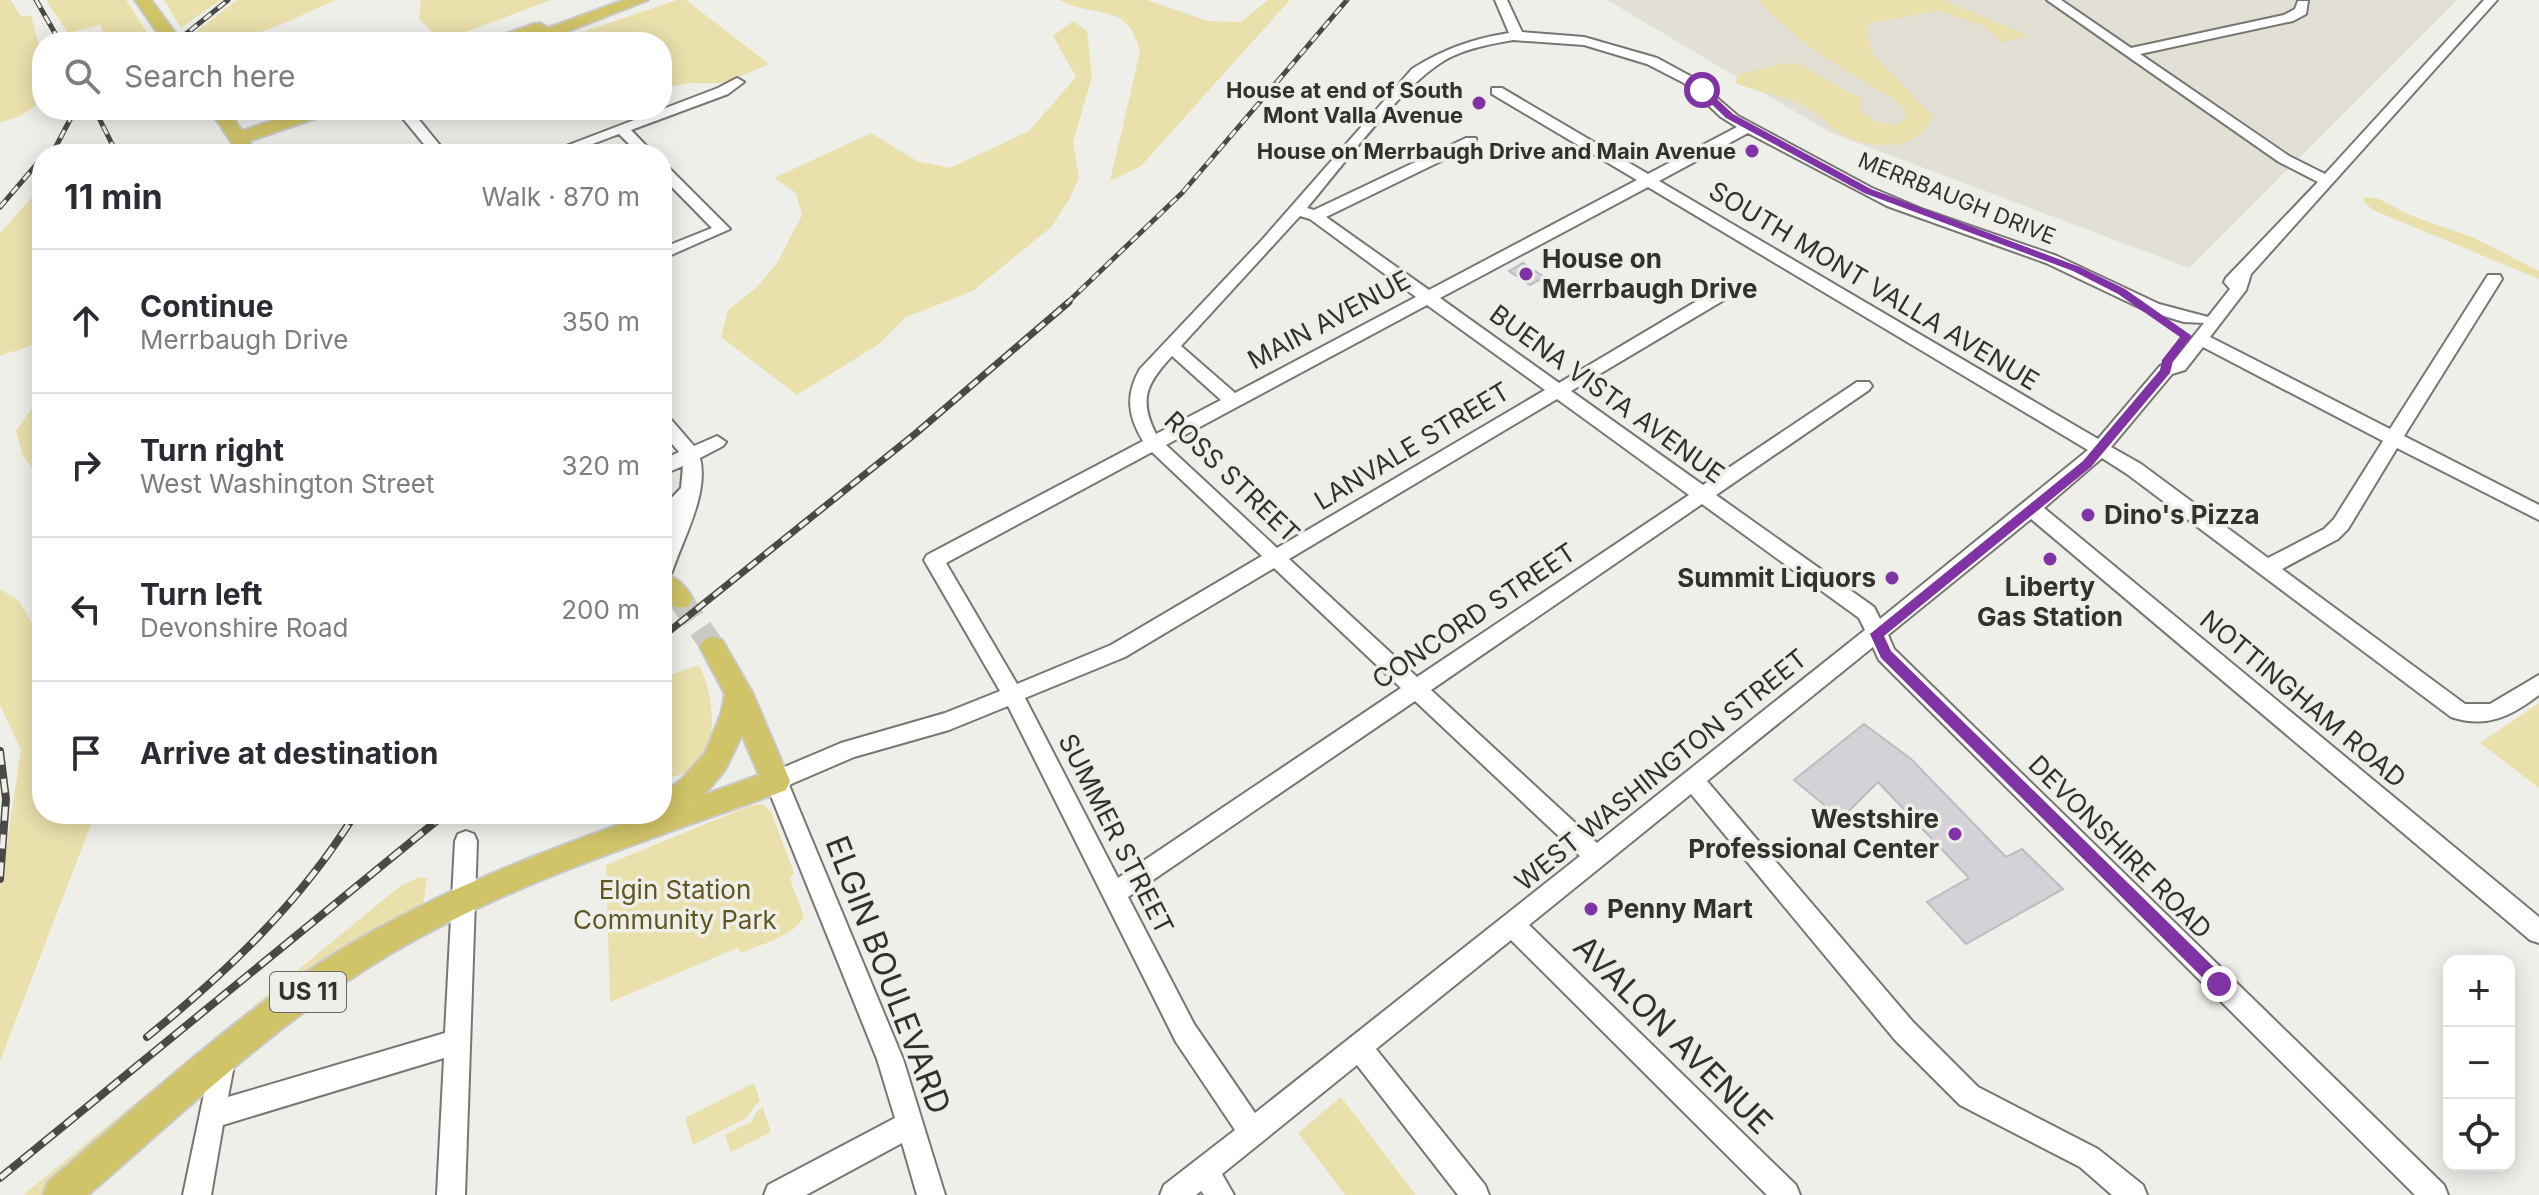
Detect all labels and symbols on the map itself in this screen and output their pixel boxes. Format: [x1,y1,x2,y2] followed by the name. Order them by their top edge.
[1684,72,1720,108] route start
[1226,77,1463,128] place label: House at end of South Mont Valla Avenue
[1470,94,1488,112] marker: House at end of South Mont Valla Avenue
[1257,138,1736,164] place label: House on Merrbaugh Drive and Main Avenue
[1743,142,1761,160] marker: House on Merrbaugh Drive and Main Avenue
[1855,147,2059,249] street label: MERRBAUGH DRIVE
[1704,175,2045,397] street label: SOUTH MONT VALLA AVENUE
[1542,243,1757,304] place label: House on Merrbaugh Drive
[1242,264,1415,375] street label: MAIN AVENUE
[1517,265,1535,283] marker: House on Merrbaugh Drive
[1484,298,1731,489] street label: BUENA VISTA AVENUE
[1309,375,1515,516] street label: LANVALE STREET
[1158,405,1306,549] street label: ROSS STREET
[2104,499,2260,530] place label: Dino's Pizza
[2079,506,2097,524] marker: Dino's Pizza
[1366,536,1581,695] street label: CONCORD STREET
[2041,550,2059,568] marker: Liberty Gas Station
[1677,562,1876,593] place label: Summit Liquors
[1883,569,1901,587] marker: Summit Liquors
[1977,571,2123,632] place label: Liberty Gas Station
[2194,604,2412,794] street label: NOTTINGHAM ROAD
[1509,642,1813,897] street label: WEST WASHINGTON STREET
[1052,728,1180,939] street label: SUMMER STREET
[2022,749,2218,945] street label: DEVONSHIRE ROAD
[1688,803,1939,864] place label: Westshire Professional Center
[1946,825,1964,843] marker: Westshire Professional Center
[818,831,959,1119] street label: ELGIN BOULEVARD
[573,874,777,935] park label: Elgin Station Community Park
[1607,893,1753,924] place label: Penny Mart
[1582,900,1600,918] marker: Penny Mart
[1566,927,1781,1142] street label: AVALON AVENUE
[2201,966,2237,1002] route end
[270,972,346,1012] road number: US 11

